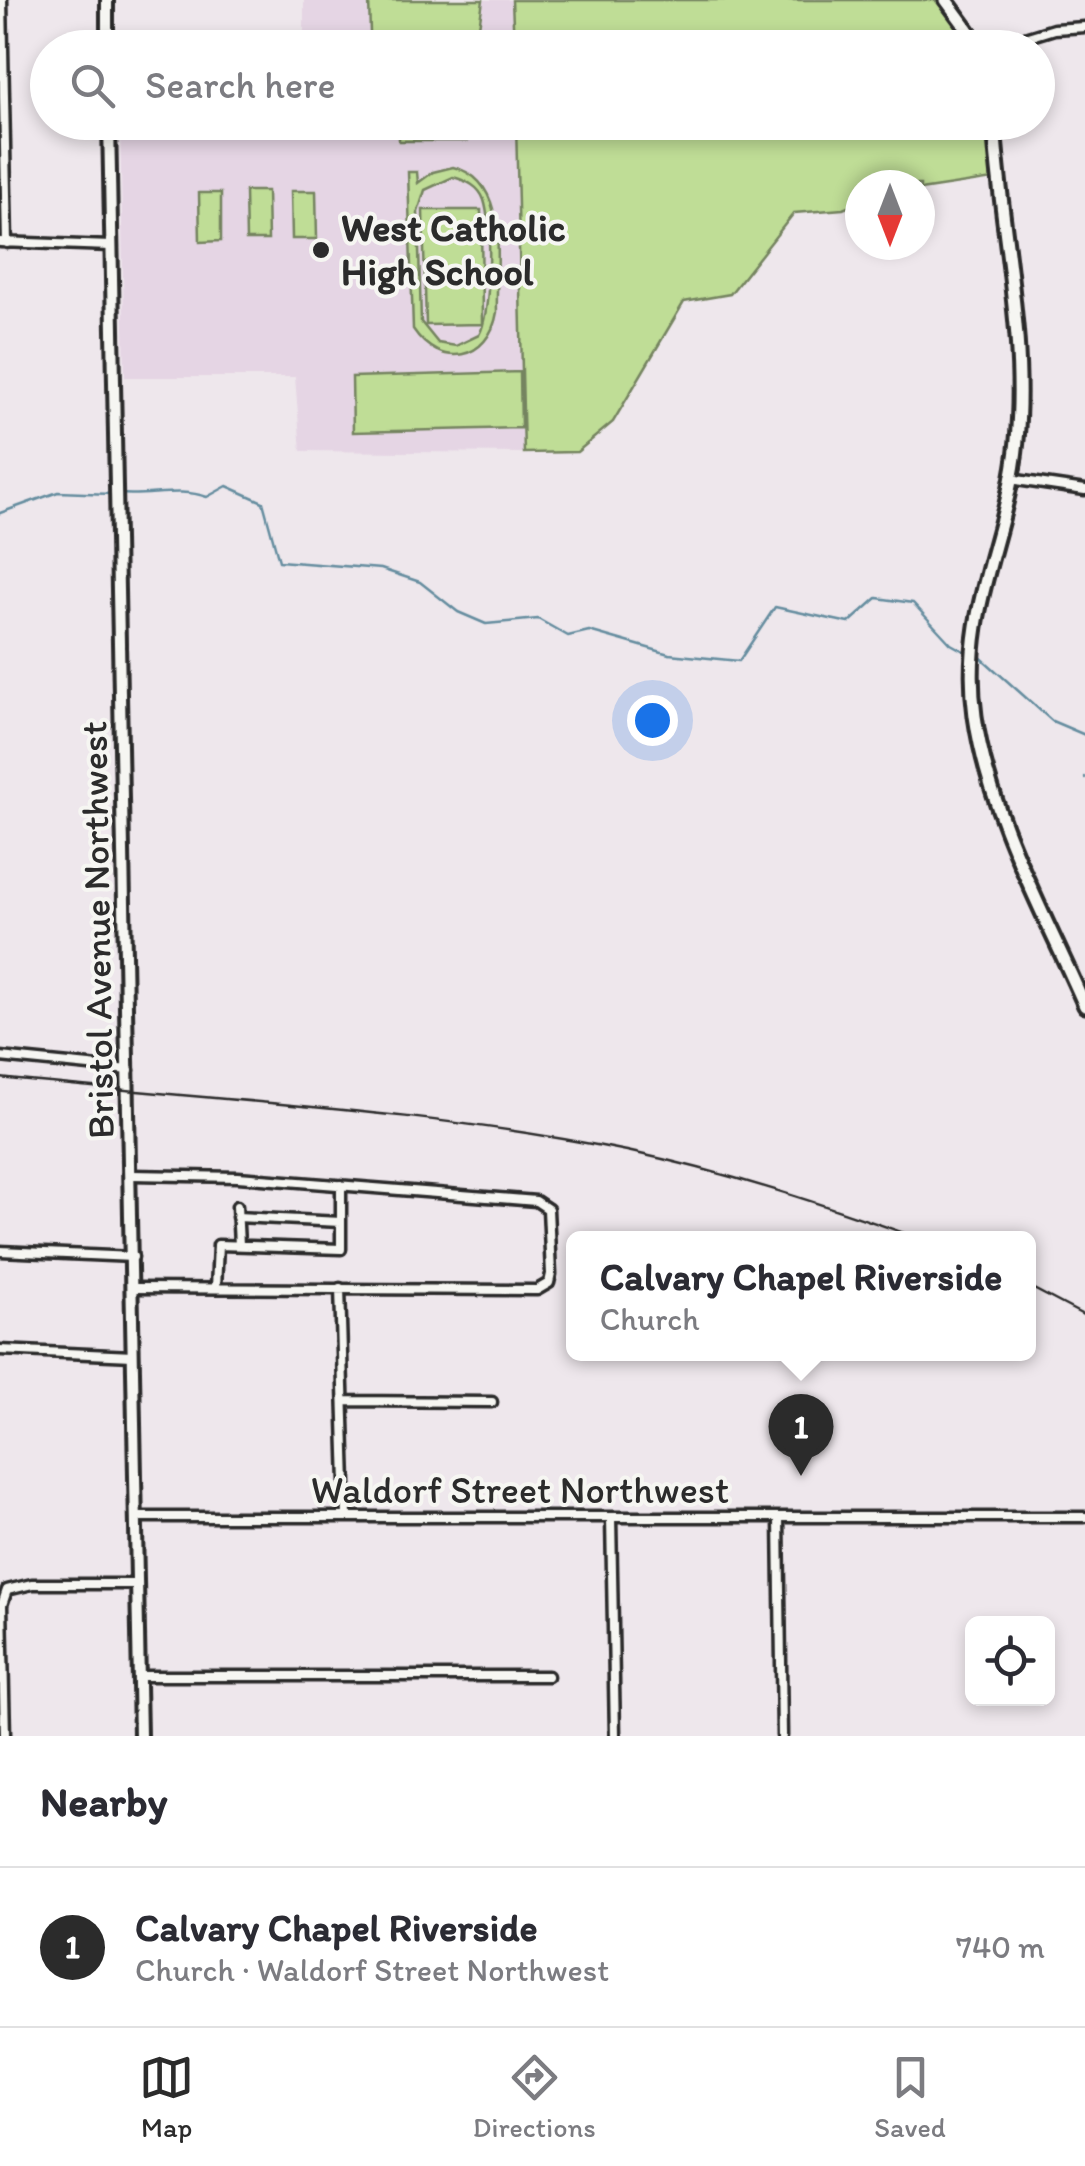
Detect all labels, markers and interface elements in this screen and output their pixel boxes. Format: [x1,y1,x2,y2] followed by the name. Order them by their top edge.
[30,30,1055,140] search box
[65,58,120,113] icon: search
[145,62,336,108] text: Search here
[845,170,935,260] north arrow
[341,205,566,295] place label: West Catholic High School
[310,239,332,261] marker: West Catholic High School
[627,695,678,746] your location
[70,721,124,1139] street label: Bristol Avenue Northwest
[566,1231,1036,1361] popup
[600,1254,1002,1300] text: Calvary Chapel Riverside
[600,1300,700,1338] text: Church
[768,1394,834,1476] pin: 1
[311,1467,729,1513] street label: Waldorf Street Northwest
[965,1616,1055,1706] map controls
[965,1616,1055,1706] button: locate
[40,1776,167,1827] text: Nearby
[135,1905,538,1951] text: Calvary Chapel Riverside
[65,1928,80,1966] text: 1
[956,1928,1045,1966] text: 740 m
[135,1951,609,1989] text: Church · Waldorf Street Northwest
[139,2050,194,2144] tab: Map
[473,2050,596,2144] tab: Directions
[874,2050,946,2144] tab: Saved

